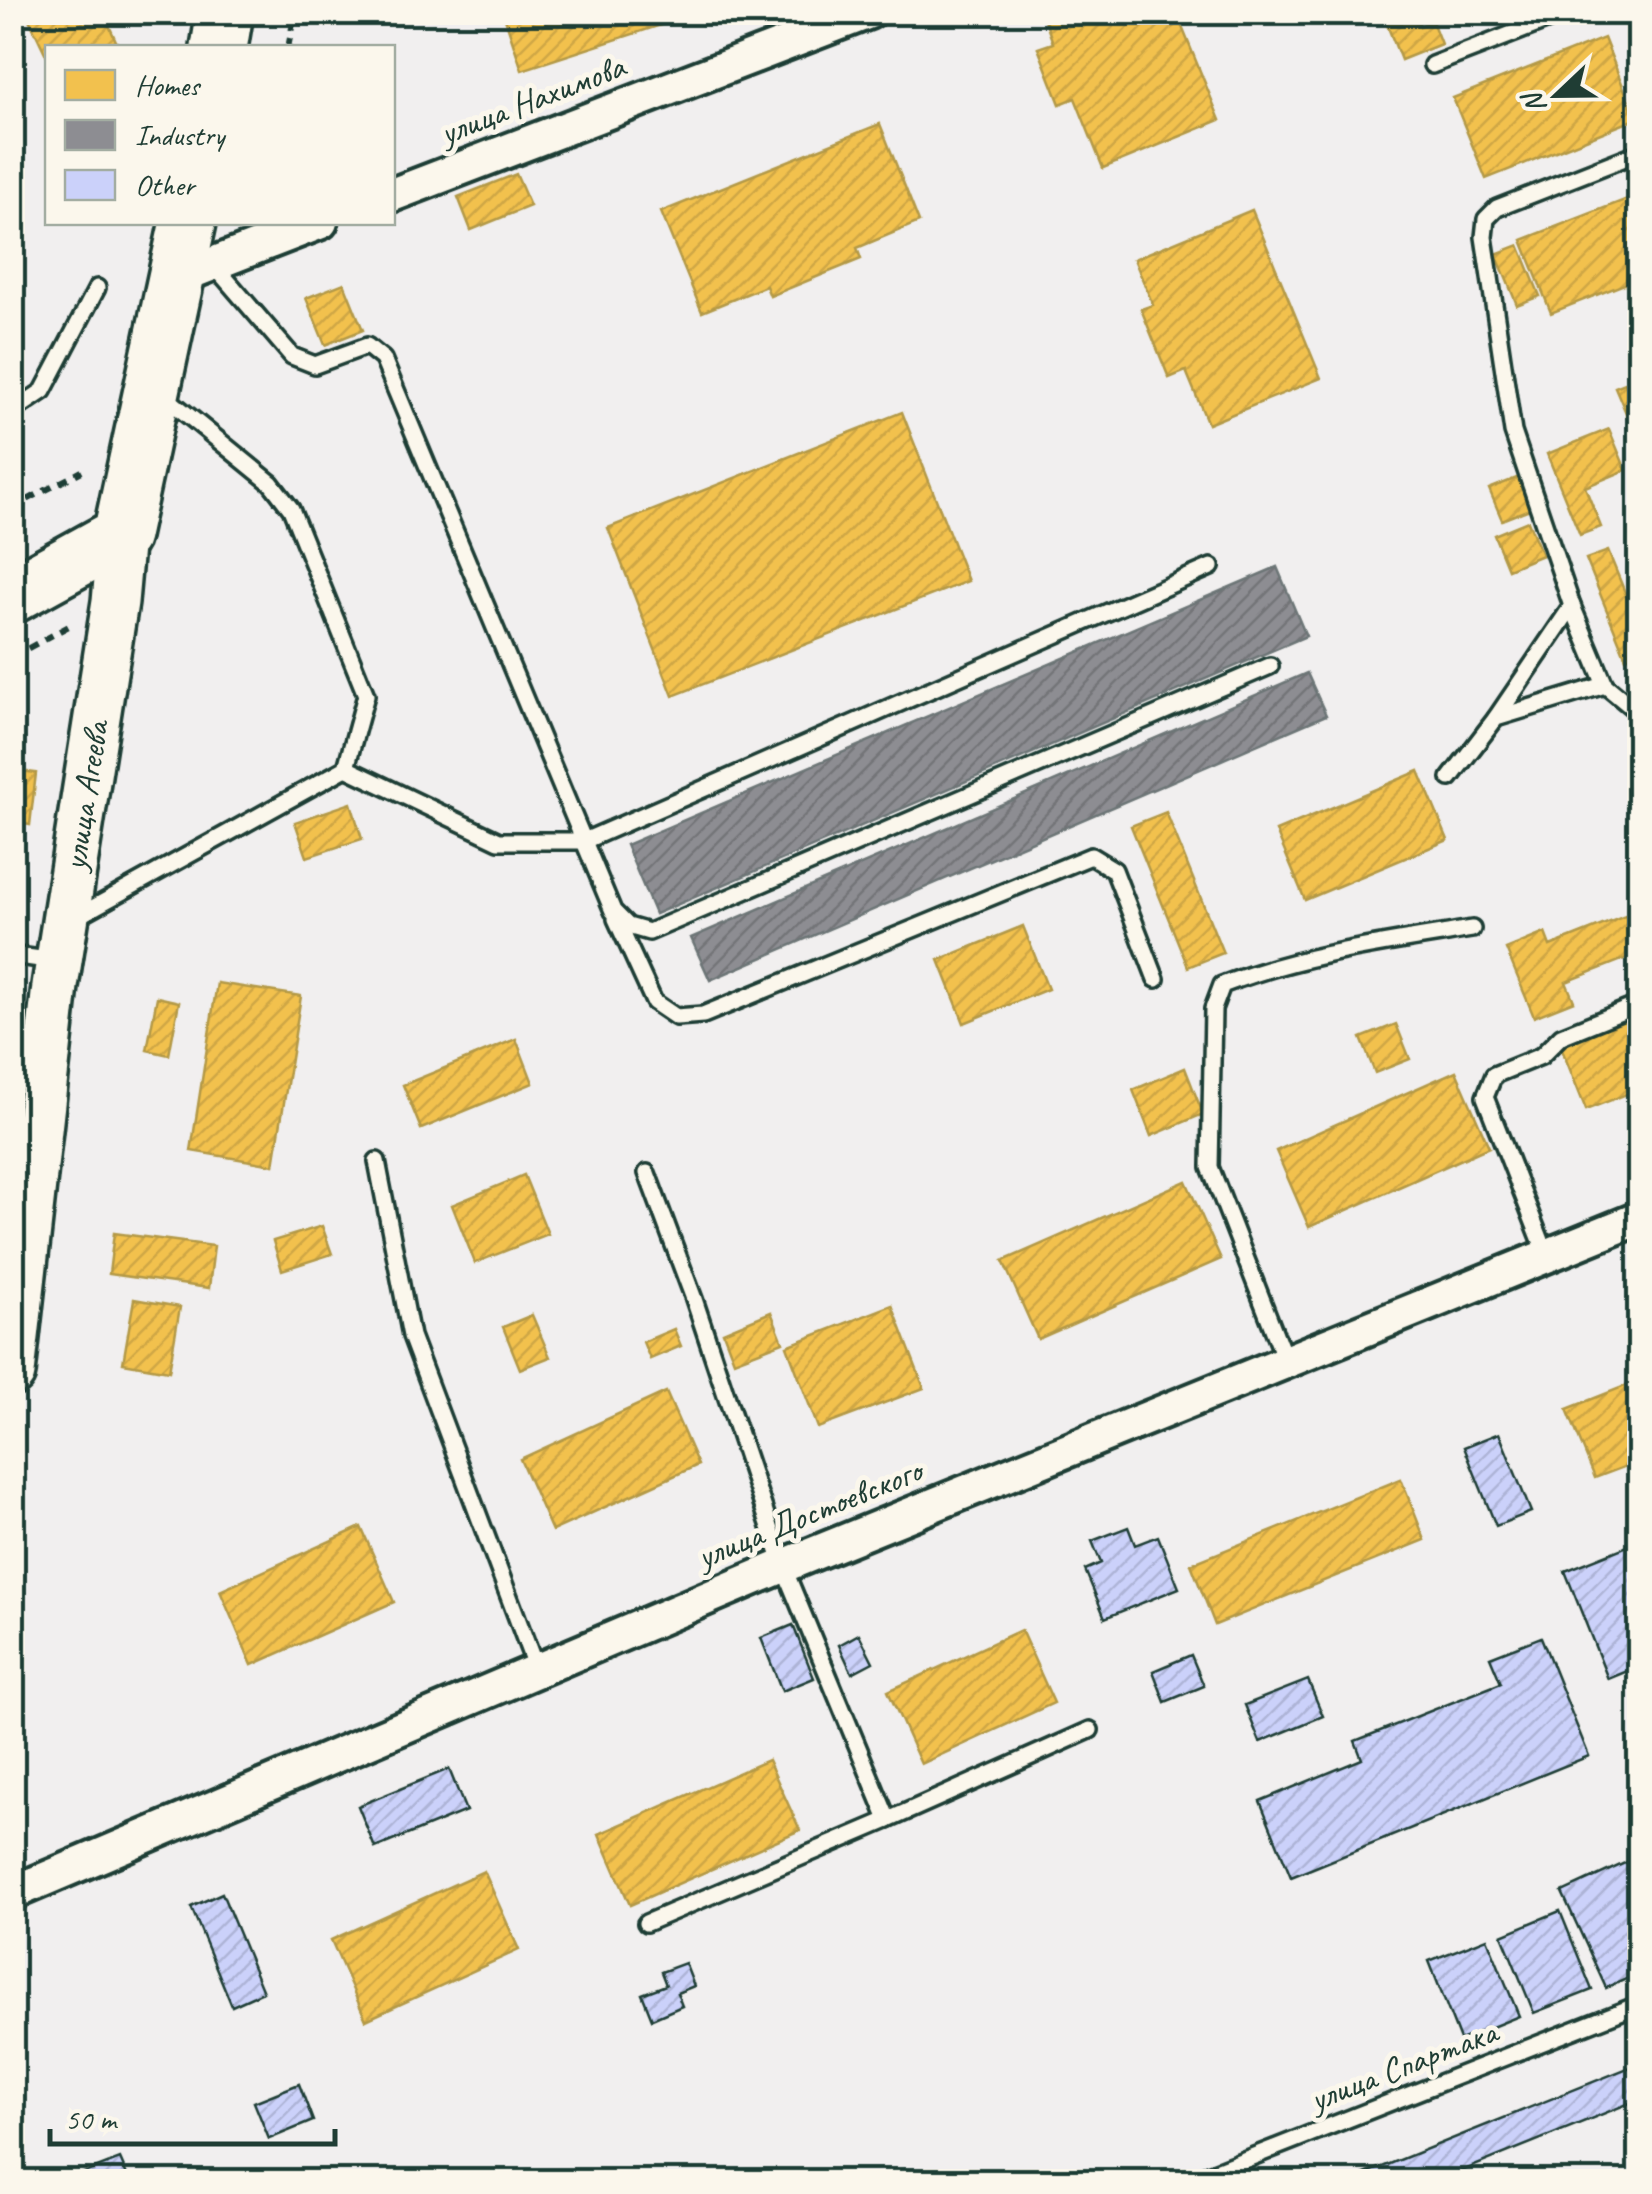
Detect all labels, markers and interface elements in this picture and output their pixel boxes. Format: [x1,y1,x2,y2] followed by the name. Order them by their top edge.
[432,43,633,156] street label: улица Нахимова
[45,45,395,225] legend
[1507,45,1607,145] north arrow
[135,66,202,104] text: Homes
[1513,85,1554,119] text: N
[135,116,227,154] text: Industry
[135,166,197,204] text: Other
[51,715,119,875] street label: улица Агеева
[688,1447,932,1580] street label: улица Достоевского
[1301,2008,1506,2122] street label: улица Спартака
[50,2084,335,2146] scale bar
[65,2100,118,2138] text: 50 m

